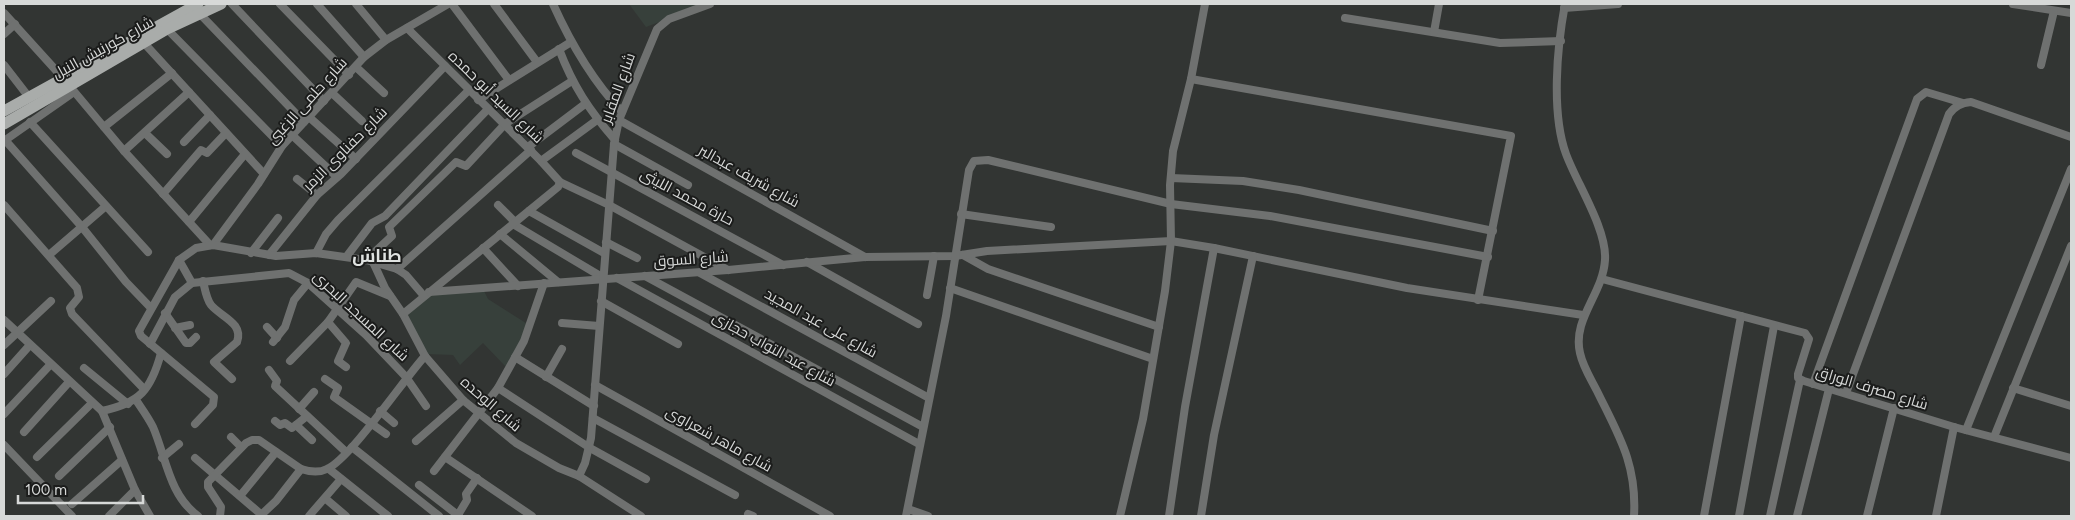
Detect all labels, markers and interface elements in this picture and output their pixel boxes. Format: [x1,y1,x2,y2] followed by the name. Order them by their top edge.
[49,13,158,85] street label: شارع كورنيش النيل
[443,46,548,149] street label: شارع السيد أبو حمده
[597,50,641,127] street label: شارع المقابر
[263,54,352,150] street label: شارع حلمى الزغبى
[298,103,392,197] street label: شارع حفناوى الزمر
[694,140,803,213] street label: شارع شريف عبدالبر
[637,165,737,230] street label: حارة محمد الليثى
[352,245,402,267] district label: طناش
[653,247,729,273] street label: شارع السوق
[308,267,413,366] street label: شارع المسجد البحرى
[761,285,880,363] street label: شارع على عبد المجيد
[708,308,839,392] street label: شارع عبد التواب حجازى
[1813,362,1930,415] street label: شارع مصرف الوراق
[456,373,525,437] street label: شارع الوحده
[662,402,775,477] street label: شارع ماهر شعراوى
[18,472,142,504] scale bar
[25,481,67,499] text: 100 m

